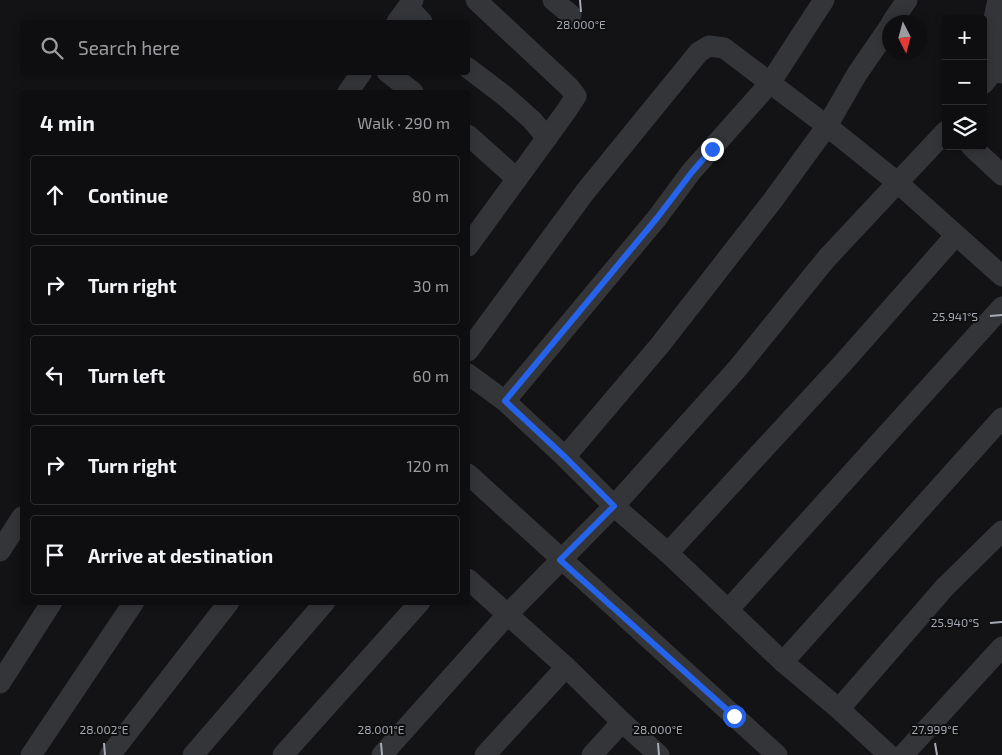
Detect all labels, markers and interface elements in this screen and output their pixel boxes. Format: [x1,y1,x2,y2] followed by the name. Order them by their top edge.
[882,15,927,60] north arrow
[942,15,987,150] map controls
[942,15,987,60] button: +
[556,17,606,31] text: 28.000°E
[20,20,470,75] search box
[38,34,66,62] icon: search
[78,36,180,59] text: Search here
[942,60,987,105] button: −
[942,105,987,150] button: layers
[40,110,95,135] text: 4 min
[357,113,450,132] text: Walk · 290 m
[701,138,724,161] route end
[41,181,69,209] icon: ahead
[88,184,168,207] text: Continue
[412,186,449,205] text: 80 m
[41,271,69,299] icon: right
[88,274,176,297] text: Turn right
[413,276,449,295] text: 30 m
[932,309,978,323] text: 25.941°S
[41,361,69,389] icon: left
[88,364,165,387] text: Turn left
[413,366,449,385] text: 60 m
[41,451,69,479] icon: right
[88,454,176,477] text: Turn right
[406,456,449,475] text: 120 m
[41,541,69,569] icon: arrive
[88,544,273,567] text: Arrive at destination
[931,615,980,629] text: 25.940°S
[723,705,746,728] route start
[79,722,129,736] text: 28.002°E
[357,722,405,736] text: 28.001°E
[633,722,683,736] text: 28.000°E
[912,722,959,736] text: 27.999°E

